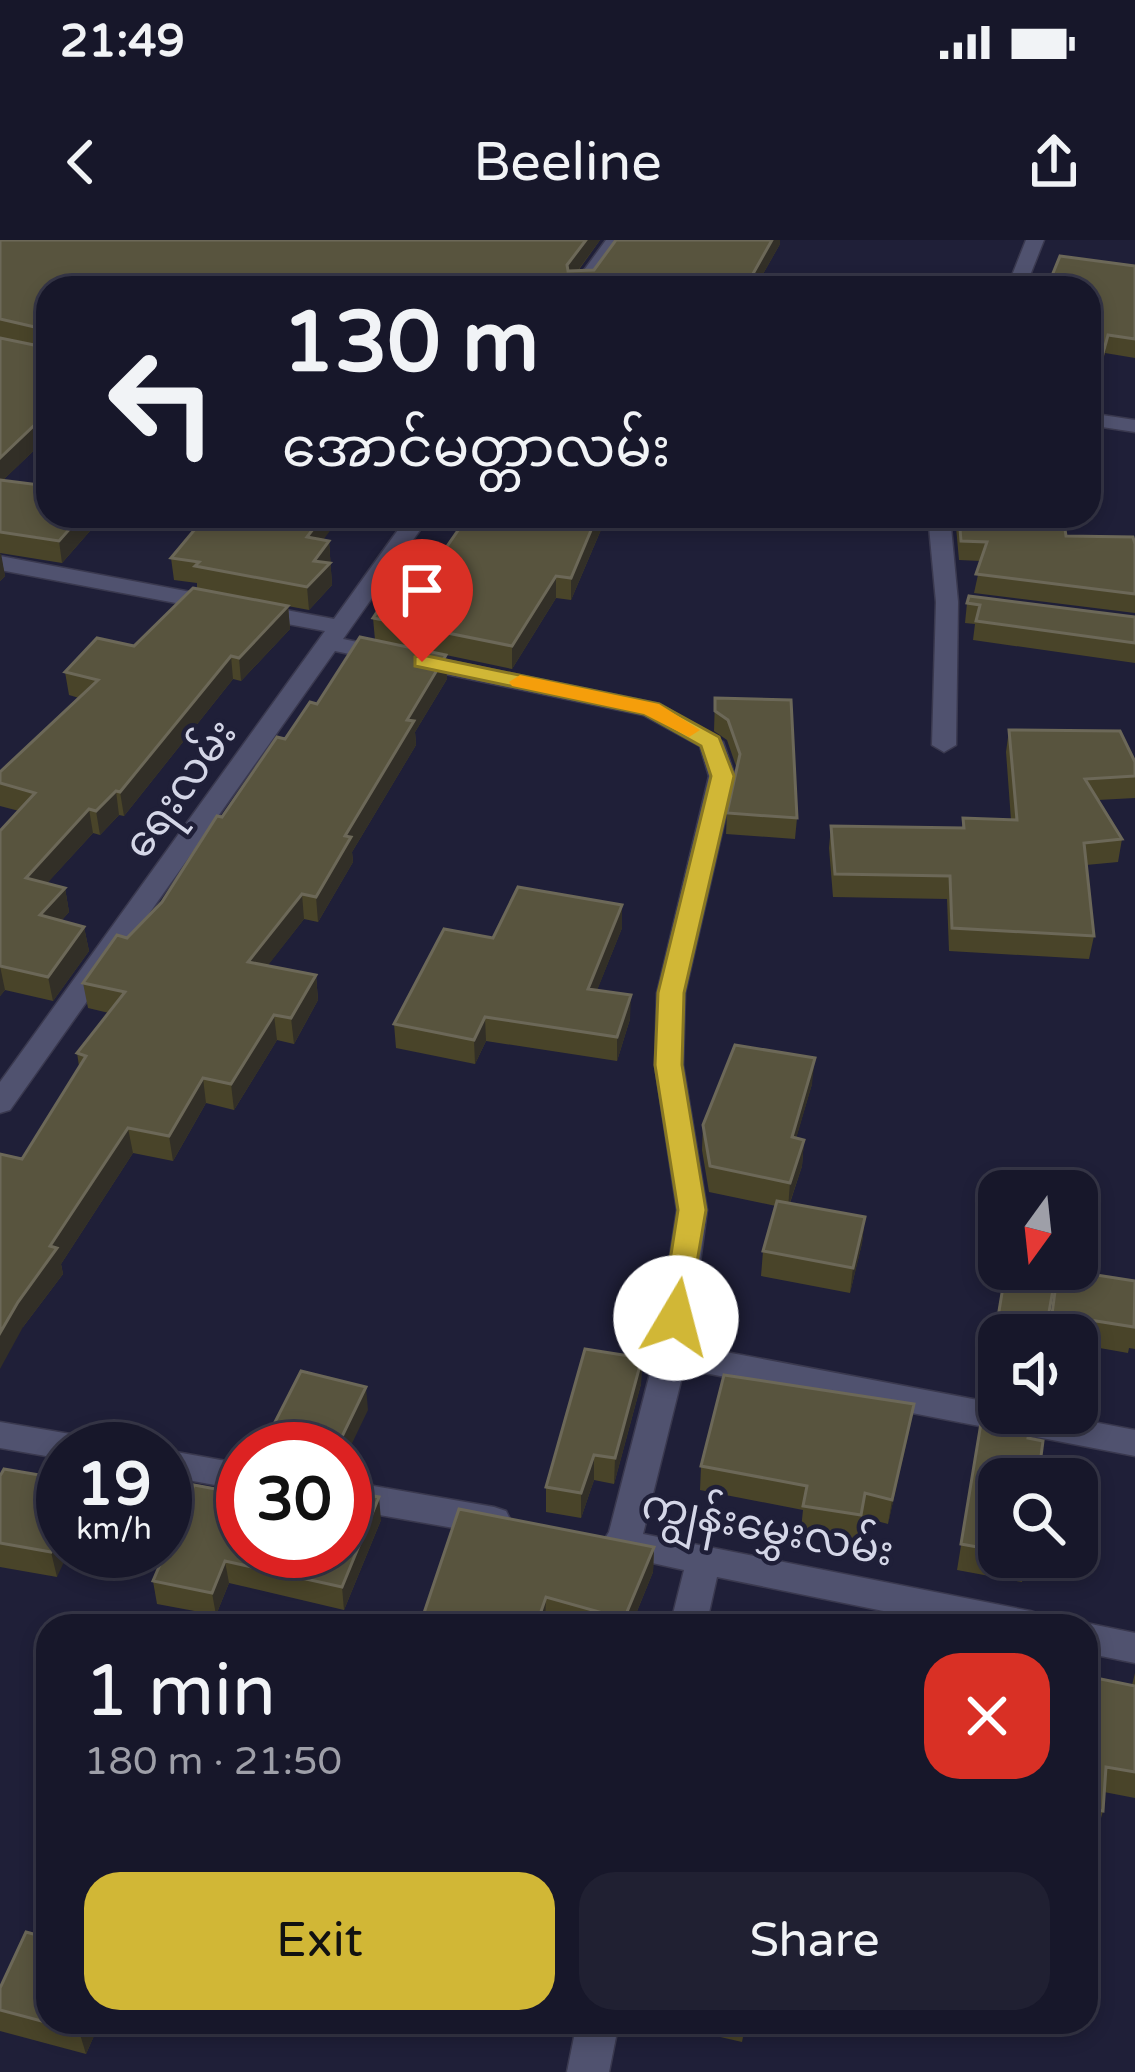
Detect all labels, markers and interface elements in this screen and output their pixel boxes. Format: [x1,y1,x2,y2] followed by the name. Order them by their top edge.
[60,15,185,69] text: 21:49
[48,129,114,195] icon: back
[1021,129,1087,195] icon: share
[473,130,662,195] text: Beeline
[282,293,539,394] text: 130 m
[84,324,240,480] icon: left
[282,416,670,481] text: အောင်မတ္တာလမ်း
[371,539,473,662] pin
[389,557,455,623] icon: arrive
[110,708,254,873] street label: ရေးလမ်း
[978,1170,1098,1290] north arrow
[978,1170,1098,1578] map controls
[613,1255,739,1381] position arrow
[978,1314,1098,1434] button: sound
[216,1422,372,1578] speed limit sign: 30
[76,1449,152,1521] text: 19
[978,1458,1098,1578] button: search
[635,1476,899,1589] street label: ကျွန်းမွှေးလမ်း
[76,1511,152,1548] text: km/h
[84,1649,276,1736] text: 1 min
[924,1653,1050,1779] button: close
[84,1738,342,1785] text: 180 m · 21:50
[84,1872,555,2010] button: Exit
[579,1872,1050,2010] button: Share

